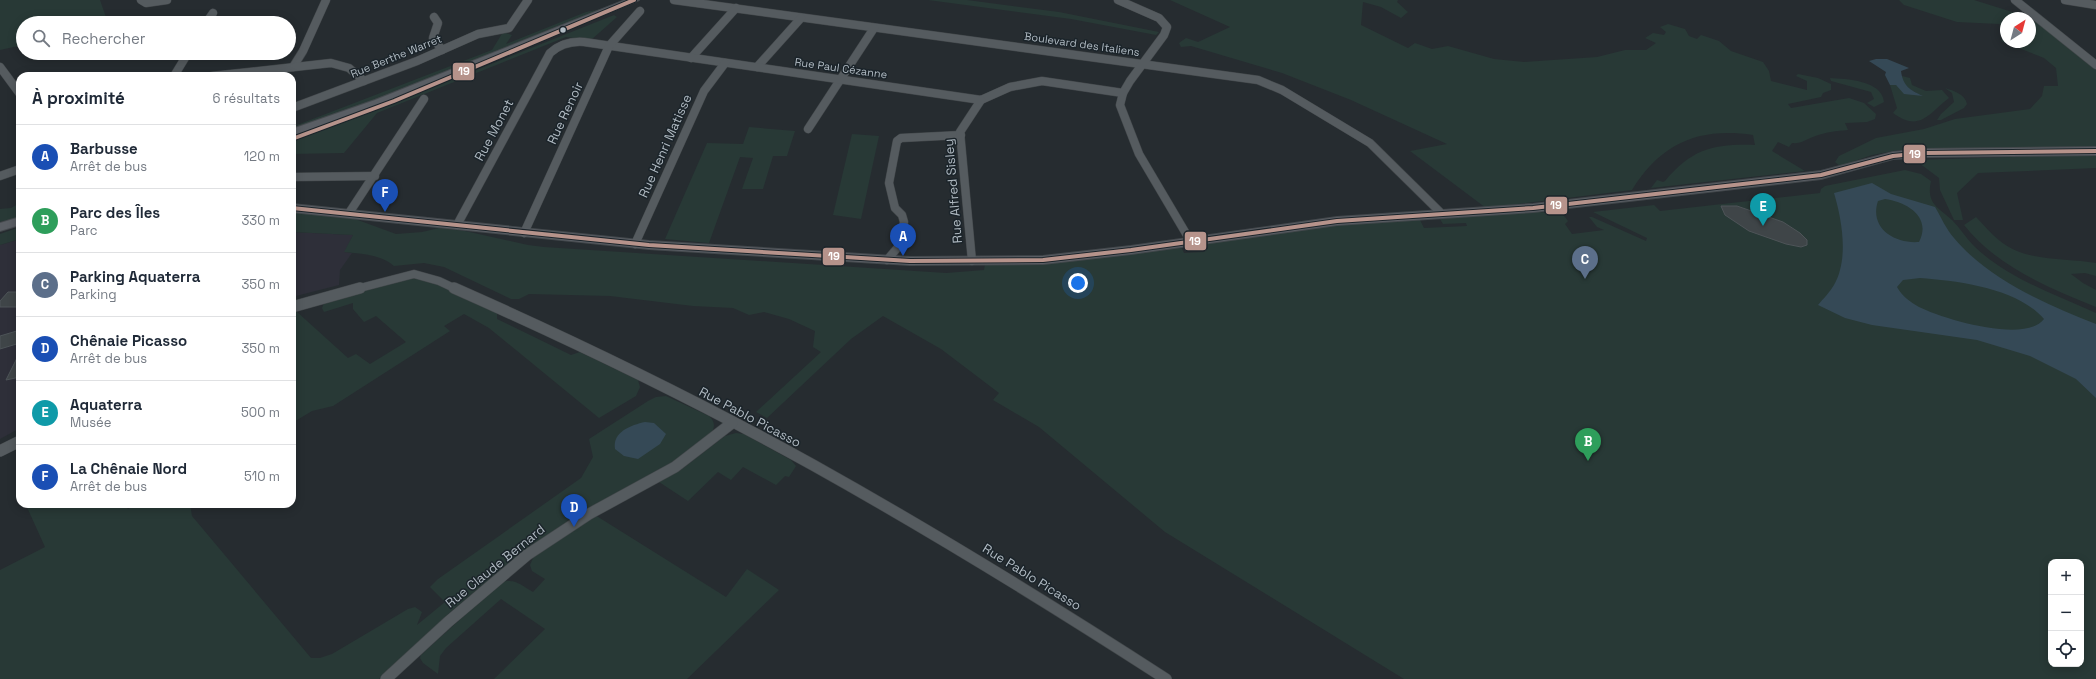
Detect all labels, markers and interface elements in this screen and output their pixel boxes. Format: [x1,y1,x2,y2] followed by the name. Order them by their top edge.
[2000,12,2036,48] north arrow
[16,16,296,60] search box
[558,25,568,35] unlabelled marker
[30,27,52,49] icon: search
[62,29,145,48] text: Rechercher
[1023,29,1141,59] street label: Boulevard des Italiens
[348,31,444,81] street label: Rue Berthe Warret
[794,55,888,81] street label: Rue Paul Cézanne
[452,62,475,81] line badge: 19
[458,64,470,78] text: 19
[543,79,587,147] street label: Rue Renoir
[32,87,125,109] text: À proximité
[213,90,280,107] text: 6 résultats
[635,92,695,200] street label: Rue Henri Matisse
[471,96,517,164] street label: Rue Monet
[940,138,966,244] street label: Rue Alfred Sisley
[70,139,138,158] text: Barbusse
[1903,144,1926,164] line badge: 19
[1909,147,1921,161] text: 19
[41,148,49,165] text: A
[244,148,280,165] text: 120 m
[70,158,147,175] text: Arrêt de bus
[372,179,398,212] pin: F
[1750,193,1776,226] pin: E
[1545,196,1568,215] line badge: 19
[1550,198,1562,212] text: 19
[70,203,160,222] text: Parc des Îles
[41,212,49,229] text: B
[241,212,280,229] text: 330 m
[70,222,98,239] text: Parc
[890,223,916,256] pin: A
[1184,231,1207,251] line badge: 19
[1189,234,1201,248] text: 19
[1572,246,1598,279] pin: C
[822,247,845,266] line badge: 19
[828,249,840,263] text: 19
[70,267,200,286] text: Parking Aquaterra
[1068,273,1088,293] your location
[41,276,49,293] text: C
[242,276,280,293] text: 350 m
[70,286,117,303] text: Parking
[70,331,187,350] text: Chênaie Picasso
[41,340,49,357] text: D
[242,340,280,357] text: 350 m
[70,350,147,367] text: Arrêt de bus
[696,383,804,451] street label: Rue Pablo Picasso
[70,395,142,414] text: Aquaterra
[41,404,49,421] text: E
[241,404,280,421] text: 500 m
[70,414,111,431] text: Musée
[1575,428,1601,461] pin: B
[70,459,187,478] text: La Chênaie Nord
[42,468,48,485] text: F
[244,468,280,485] text: 510 m
[70,478,147,495] text: Arrêt de bus
[561,494,587,527] pin: D
[442,521,548,611] street label: Rue Claude Bernard
[979,540,1085,614] street label: Rue Pablo Picasso
[2048,559,2084,667] map controls
[2048,559,2084,595] button: +
[2048,595,2084,631] button: −
[2048,631,2084,667] button: locate

